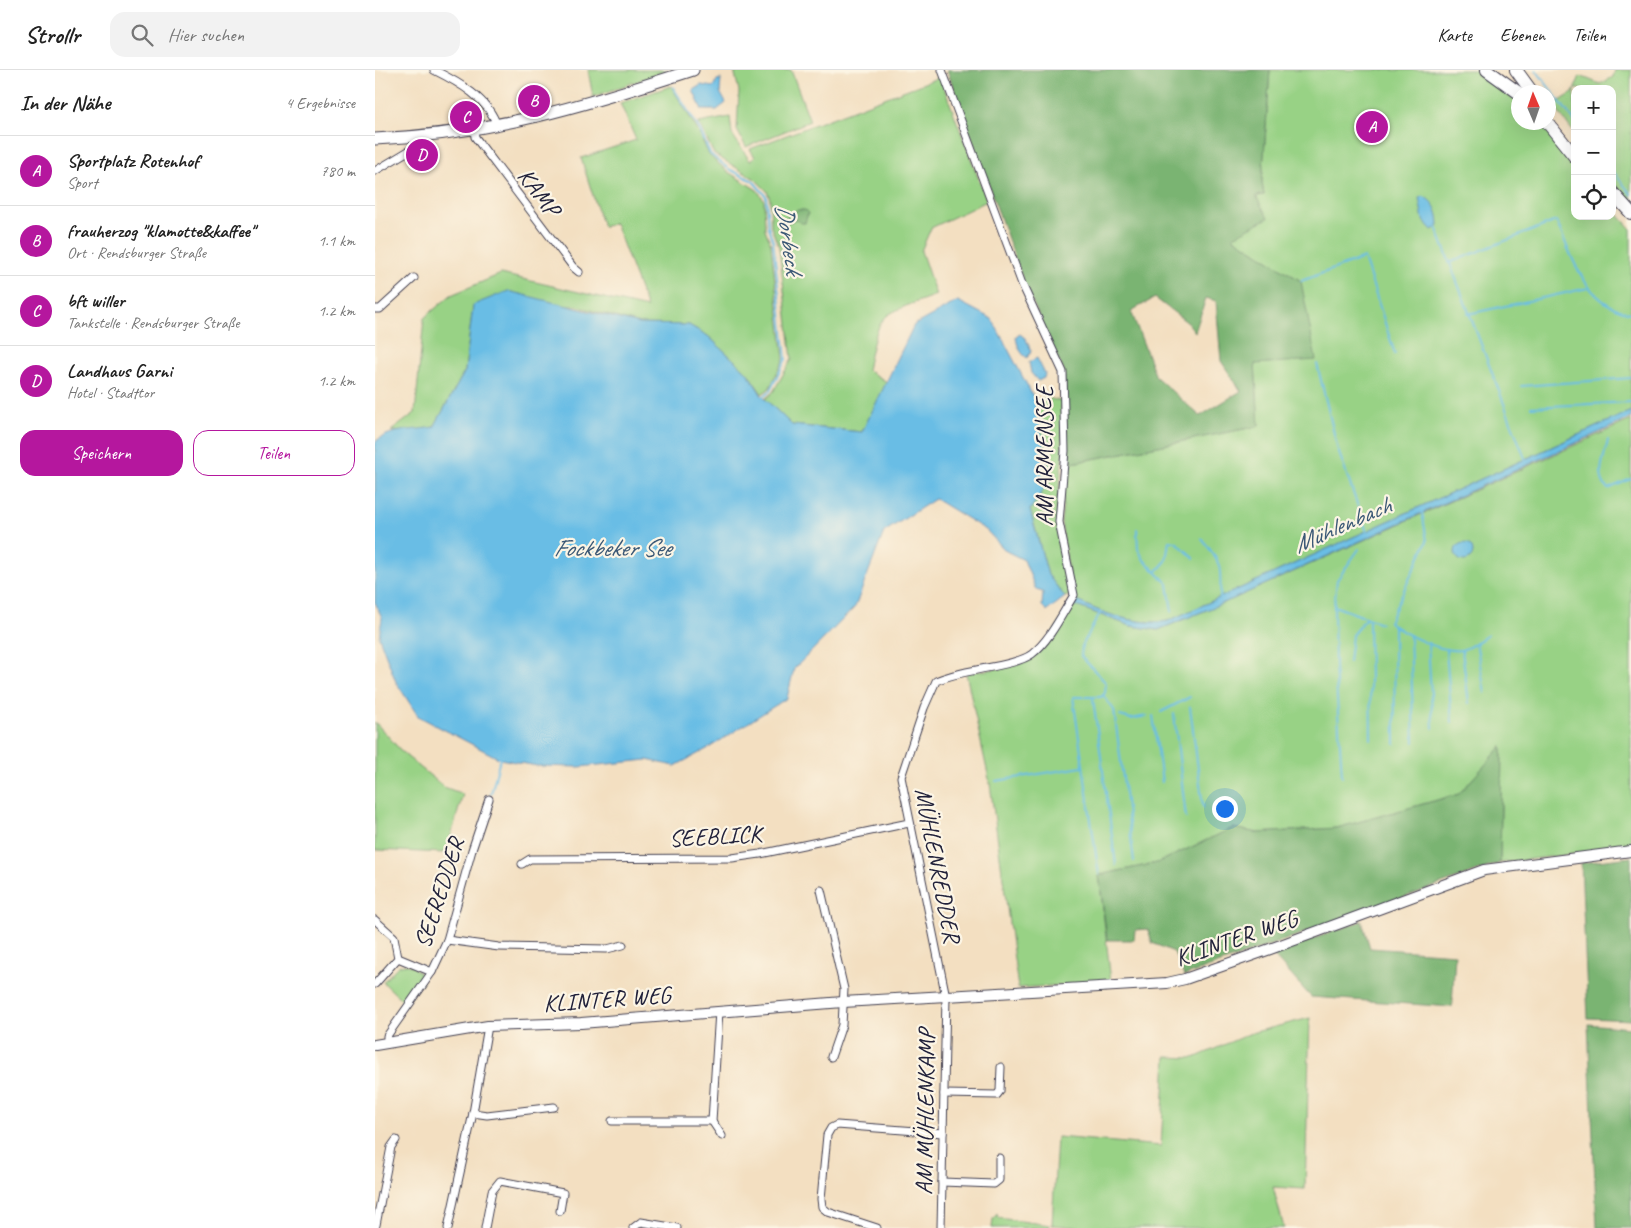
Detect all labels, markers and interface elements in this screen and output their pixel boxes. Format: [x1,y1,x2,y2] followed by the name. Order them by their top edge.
[110,12,460,57] search box
[25,20,80,50] text: Strollr
[128,21,156,49] icon: search
[168,23,244,47] text: Hier suchen
[1437,24,1472,46] text: Karte
[1500,24,1545,46] text: Ebenen
[1573,24,1606,46] text: Teilen
[518,82,550,120] pin: B
[1511,85,1556,130] north arrow
[1571,85,1616,220] map controls
[1571,85,1616,130] button: +
[20,90,110,116] text: In der Nähe
[286,93,355,113] text: 4 Ergebnisse
[450,98,482,136] pin: C
[1356,108,1388,146] pin: A
[1571,130,1616,175] button: −
[406,136,438,174] pin: D
[67,149,199,173] text: Sportplatz Rotenhof
[32,161,40,181] text: A
[321,161,355,181] text: 780 m
[511,162,569,225] street label: KAMP
[67,173,98,193] text: Sport
[1571,175,1616,220] button: locate
[768,202,810,281] water label: Dorbeck
[67,219,254,243] text: frauherzog "klamotte&kaffee"
[32,231,40,251] text: B
[318,231,355,251] text: 1.1 km
[67,243,206,263] text: Ort · Rendsburger Straße
[67,289,125,313] text: bft willer
[32,301,40,321] text: C
[318,301,355,321] text: 1.2 km
[67,313,239,333] text: Tankstelle · Rendsburger Straße
[67,359,172,383] text: Landhaus Garni
[31,371,41,391] text: D
[318,371,355,391] text: 1.2 km
[67,383,154,403] text: Hotel · Stadttor
[1029,383,1059,526] street label: AM ARMENSEE
[20,430,183,476] button: Speichern
[193,430,355,476] button: Teilen
[1288,489,1397,561] water label: Mühlenbach
[554,532,674,564] water label: Fockbeker See
[908,785,968,948] street label: MÜHLENREDDER
[1212,796,1238,822] your location
[668,818,766,853] street label: SEEBLICK
[407,832,471,952] street label: SEEREDDER
[1171,902,1303,973] street label: KLINTER WEG
[542,979,674,1018] street label: KLINTER WEG
[909,1025,942,1195] street label: AM MÜHLENKAMP

